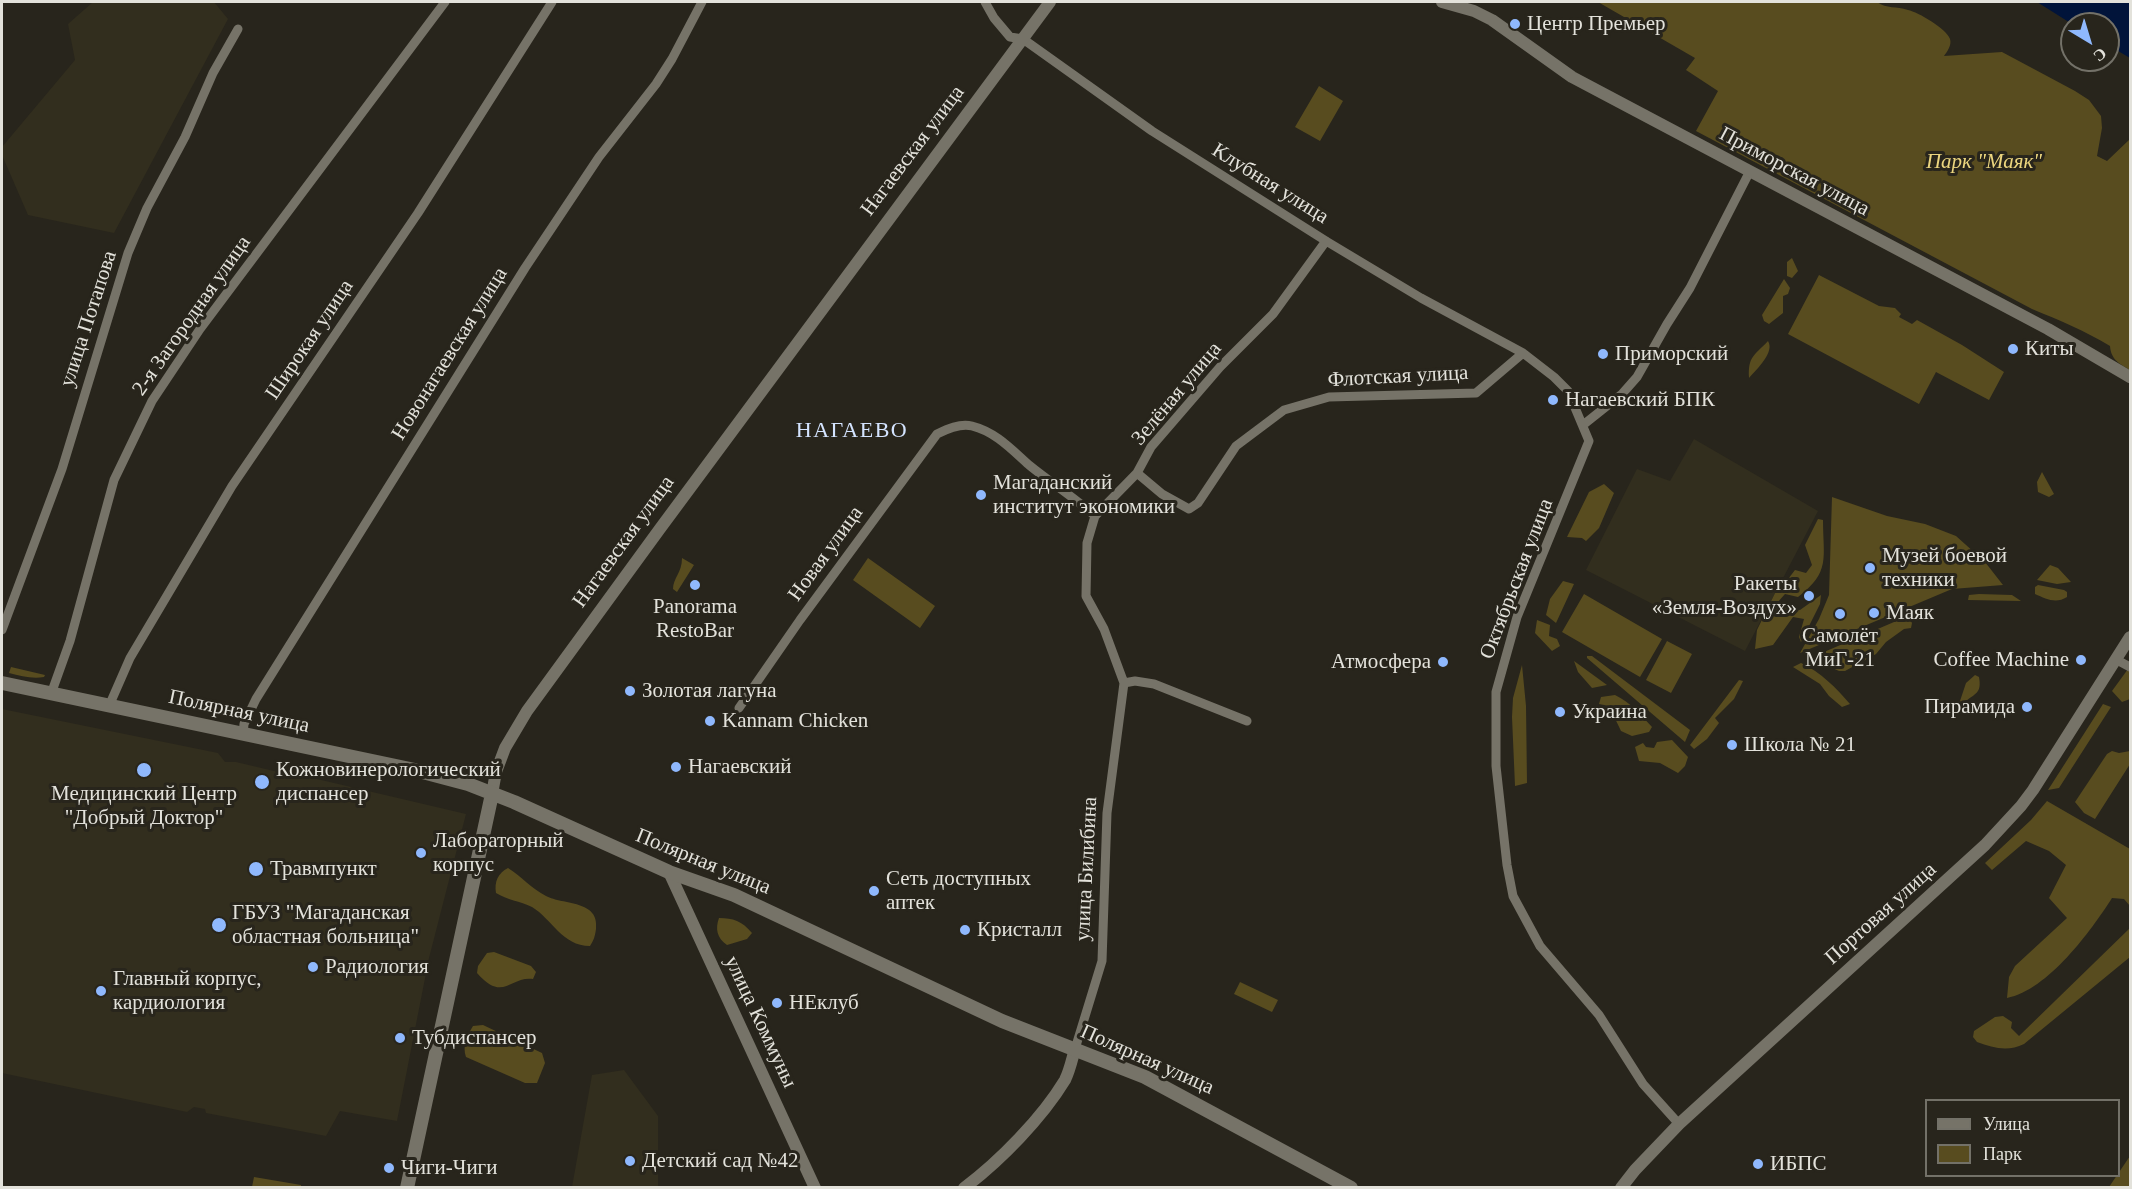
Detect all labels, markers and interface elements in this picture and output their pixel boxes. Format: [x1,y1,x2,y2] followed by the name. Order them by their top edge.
[1527,11,1666,37] place label: Центр Премьер
[2060,12,2120,72] north arrow
[1508,17,1522,31] marker: Центр Премьер
[2090,45,2110,65] text: С
[856,81,970,221] street label: Нагаевская улица
[1715,122,1873,222] street label: Приморская улица
[1207,138,1333,230] street label: Клубная улица
[1926,149,2042,175] park label: Парк "Маяк"
[127,231,257,401] street label: 2-я Загородная улица
[55,248,123,390] street label: улица Потапова
[387,263,513,445] street label: Новонагаевская улица
[261,275,359,405] street label: Широкая улица
[2025,336,2074,362] place label: Киты
[1127,337,1227,451] street label: Зелёная улица
[1615,341,1728,367] place label: Приморский
[2006,342,2020,356] marker: Киты
[1596,347,1610,361] marker: Приморский
[1327,361,1469,393] street label: Флотская улица
[1565,387,1715,413] place label: Нагаевский БПК
[1546,393,1560,407] marker: Нагаевский БПК
[796,418,908,444] district label: НАГАЕВО
[993,470,1175,520] place label: Магаданский институт экономики
[568,471,680,613] street label: Нагаевская улица
[974,488,988,502] marker: Магаданский институт экономики
[1475,495,1559,663] street label: Октябрьская улица
[783,502,869,606] street label: Новая улица
[1882,543,2007,593] place label: Музей боевой техники
[1863,561,1877,575] marker: Музей боевой техники
[1652,571,1797,621] place label: Ракеты «Земля-Воздух»
[688,578,702,592] marker: Panorama RestoBar
[1802,589,1816,603] marker: Ракеты «Земля-Воздух»
[653,594,737,644] place label: Panorama RestoBar
[1886,600,1934,626] place label: Маяк
[1867,606,1881,620] marker: Маяк
[1833,607,1847,621] marker: Самолёт МиГ-21
[1802,623,1878,673] place label: Самолёт МиГ-21
[1934,647,2069,673] place label: Coffee Machine
[1331,649,1431,675] place label: Атмосфера
[2074,653,2088,667] marker: Coffee Machine
[1436,655,1450,669] marker: Атмосфера
[642,678,777,704] place label: Золотая лагуна
[623,684,637,698] marker: Золотая лагуна
[166,685,312,739] street label: Полярная улица
[1924,694,2015,720] place label: Пирамида
[1572,699,1647,725] place label: Украина
[2020,700,2034,714] marker: Пирамида
[1553,705,1567,719] marker: Украина
[722,708,868,734] place label: Kannam Chicken
[703,714,717,728] marker: Kannam Chicken
[1744,732,1856,758] place label: Школа № 21
[1725,738,1739,752] marker: Школа № 21
[688,754,792,780] place label: Нагаевский
[276,757,501,807] place label: Кожновинерологический диспансер
[669,760,683,774] marker: Нагаевский
[135,761,153,779] marker: Медицинский Центр "Добрый Доктор"
[253,773,271,791] marker: Кожновинерологический диспансер
[51,781,237,831] place label: Медицинский Центр "Добрый Доктор"
[1071,796,1103,942] street label: улица Билибина
[632,823,774,901] street label: Полярная улица
[433,828,564,878] place label: Лабораторный корпус
[414,846,428,860] marker: Лабораторный корпус
[270,856,377,882] place label: Травмпункт
[1820,857,1942,971] street label: Портовая улица
[247,860,265,878] marker: Травмпункт
[886,866,1031,916] place label: Сеть доступных аптек
[867,884,881,898] marker: Сеть доступных аптек
[232,900,419,950] place label: ГБУЗ "Магаданская областная больница"
[210,916,228,934] marker: ГБУЗ "Магаданская областная больница"
[977,917,1062,943] place label: Кристалл
[958,923,972,937] marker: Кристалл
[718,952,802,1092] street label: улица Коммуны
[325,954,429,980] place label: Радиология
[306,960,320,974] marker: Радиология
[113,966,262,1016] place label: Главный корпус, кардиология
[94,984,108,998] marker: Главный корпус, кардиология
[789,990,859,1016] place label: НЕклуб
[770,996,784,1010] marker: НЕклуб
[1076,1019,1218,1101] street label: Полярная улица
[412,1025,537,1051] place label: Тубдиспансер
[393,1031,407,1045] marker: Тубдиспансер
[1925,1099,2120,1177] legend
[1983,1114,2030,1134] text: Улица
[1983,1144,2022,1164] text: Парк
[642,1148,798,1174] place label: Детский сад №42
[1770,1151,1826,1177] place label: ИБПС
[623,1154,637,1168] marker: Детский сад №42
[401,1155,497,1181] place label: Чиги-Чиги
[1751,1157,1765,1171] marker: ИБПС
[382,1161,396,1175] marker: Чиги-Чиги

